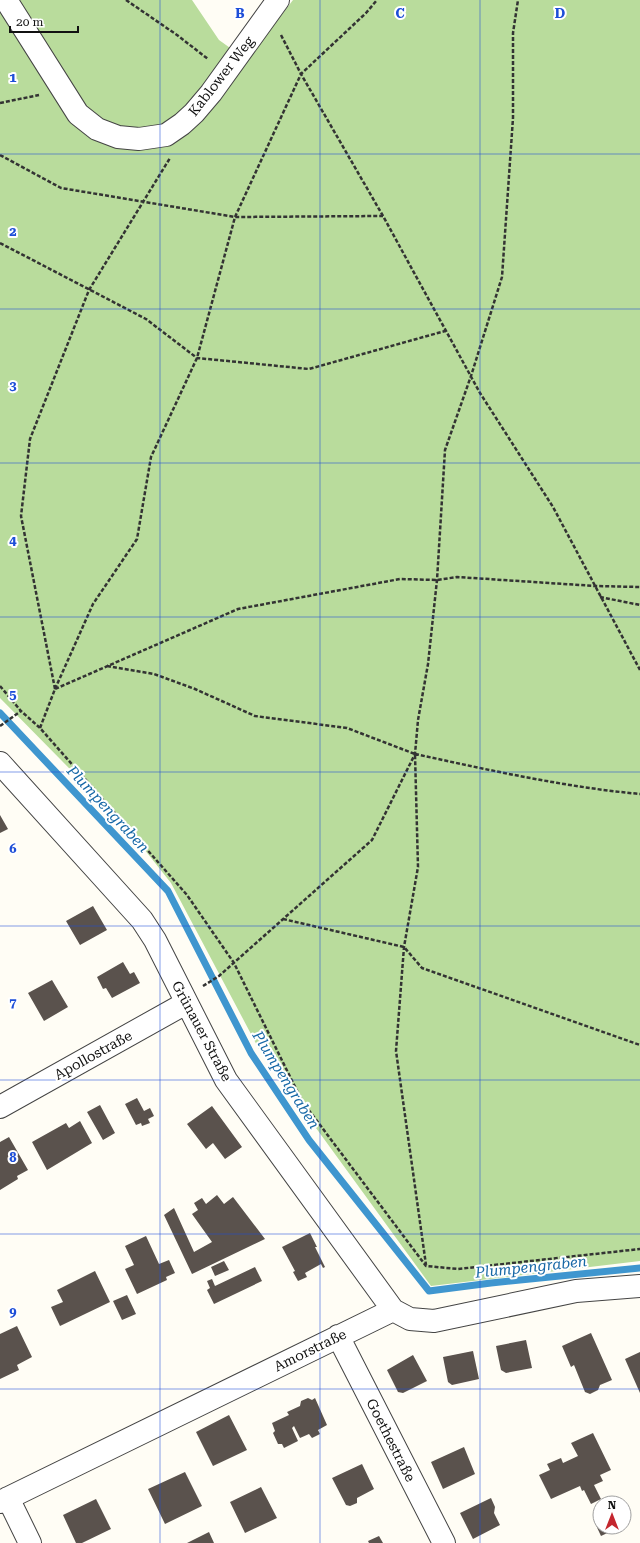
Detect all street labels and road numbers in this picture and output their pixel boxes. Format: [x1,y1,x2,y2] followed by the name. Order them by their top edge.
[185,33,257,119] street label: Kablower Weg
[169,978,235,1084] street label: Grünauer Straße
[51,1027,135,1083] street label: Apollostraße
[271,1325,349,1374] street label: Amorstraße
[363,1396,419,1484] street label: Goethestraße

